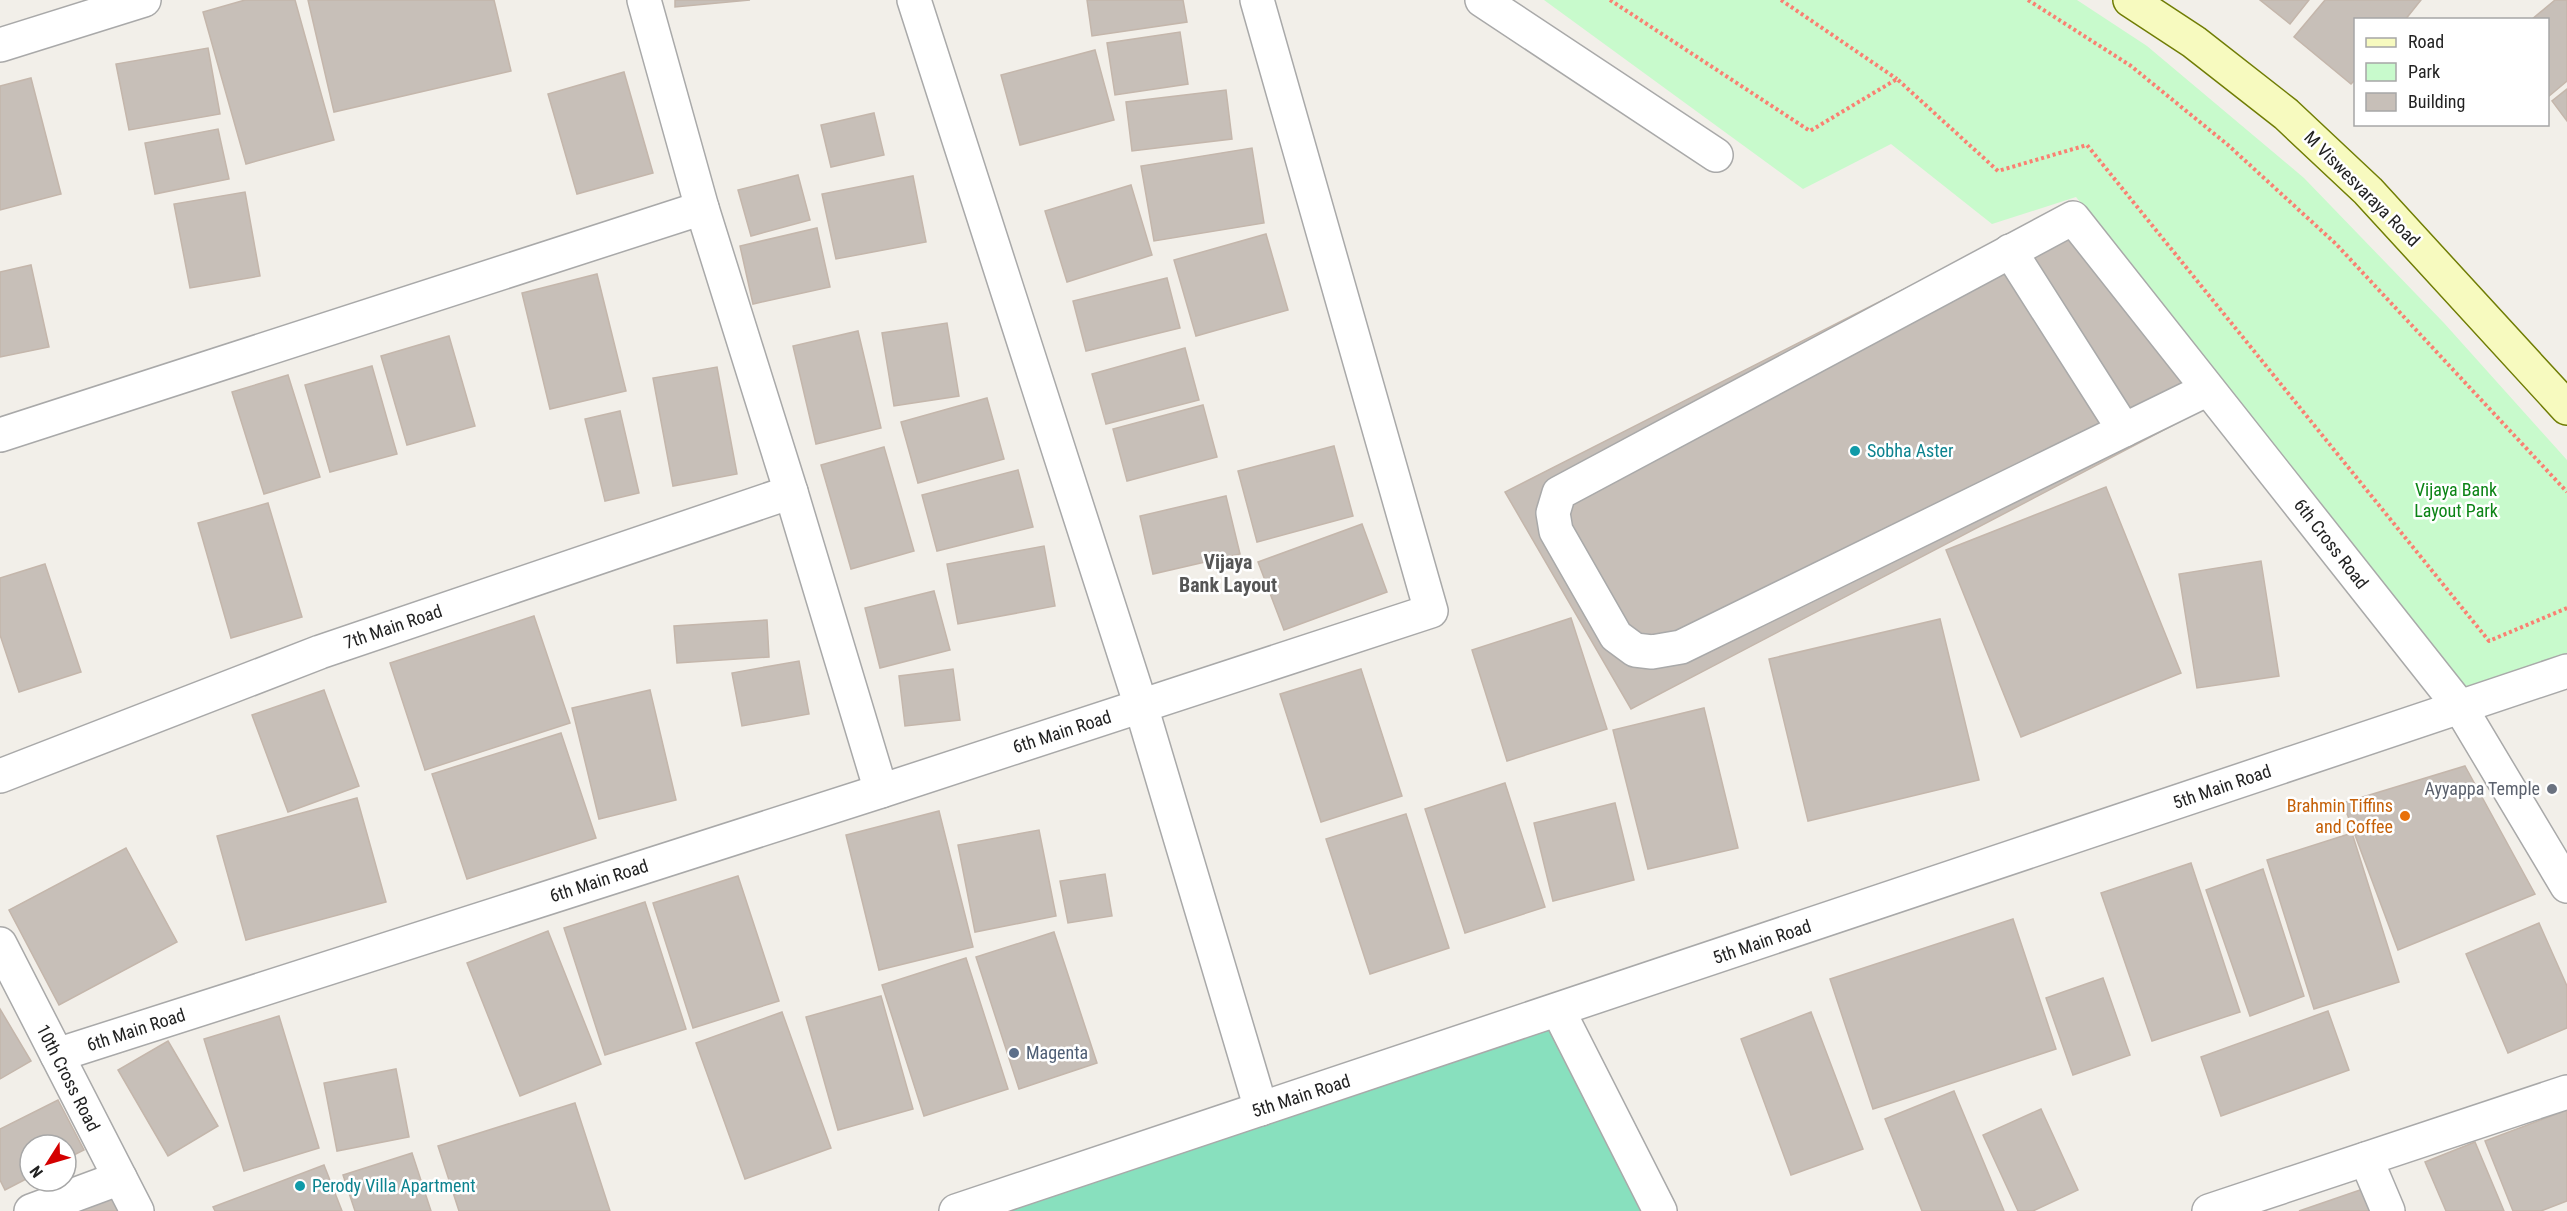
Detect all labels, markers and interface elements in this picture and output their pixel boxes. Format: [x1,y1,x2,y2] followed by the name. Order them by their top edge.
[2354,18,2549,126] legend
[2408,31,2444,52] text: Road
[2408,61,2440,82] text: Park
[2408,91,2465,112] text: Building
[2300,127,2424,251] street label: M Viswesvaraya Road
[1867,440,1954,461] place label: Sobha Aster
[1848,444,1862,458] marker: Sobha Aster
[2414,479,2498,521] park label: Vijaya Bank Layout Park
[2290,495,2373,593] street label: 6th Cross Road
[1179,550,1277,597] district label: Vijaya Bank Layout
[341,600,445,653] street label: 7th Main Road
[1010,706,1114,757] street label: 6th Main Road
[2170,760,2274,813] street label: 5th Main Road
[2424,778,2540,799] place label: Ayyappa Temple
[2545,782,2559,796] marker: Ayyappa Temple
[2287,795,2393,837] place label: Brahmin Tiffins and Coffee
[2398,809,2412,823] marker: Brahmin Tiffins and Coffee
[547,855,651,906] street label: 6th Main Road
[1710,915,1814,968] street label: 5th Main Road
[84,1004,188,1055] street label: 6th Main Road
[32,1021,104,1135] street label: 10th Cross Road
[1026,1042,1088,1063] place label: Magenta
[1007,1046,1021,1060] marker: Magenta
[1249,1070,1353,1121] street label: 5th Main Road
[18,1133,78,1193] north arrow
[26,1162,47,1181] text: N
[312,1175,476,1196] place label: Perody Villa Apartment
[293,1179,307,1193] marker: Perody Villa Apartment

